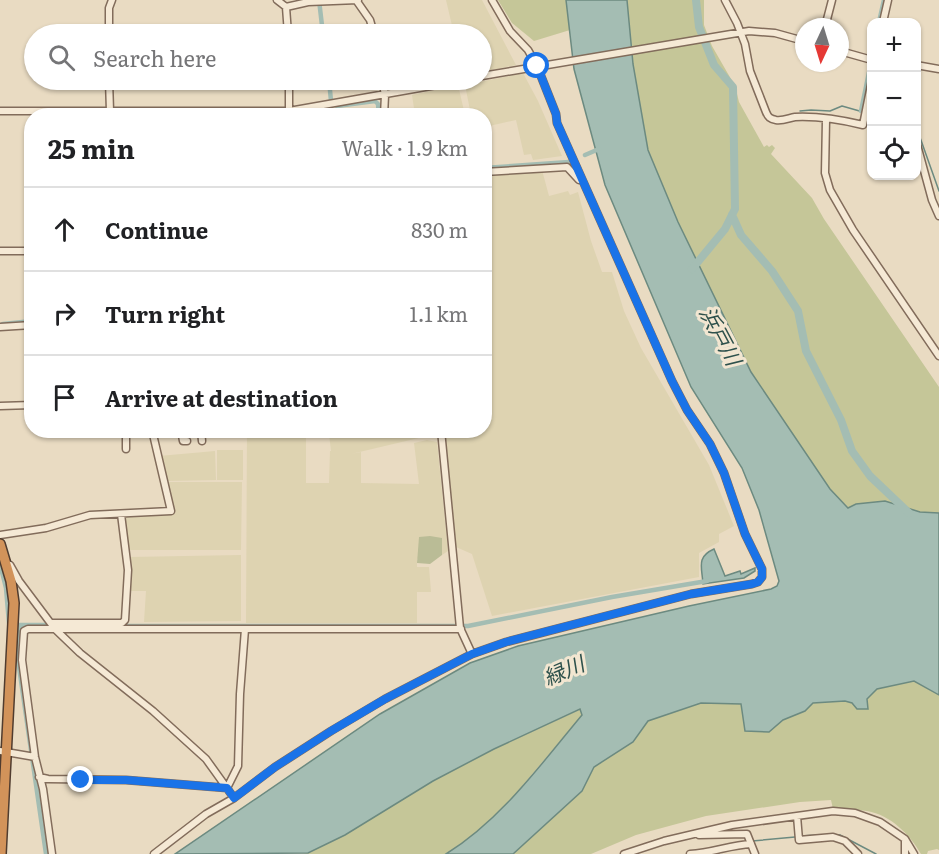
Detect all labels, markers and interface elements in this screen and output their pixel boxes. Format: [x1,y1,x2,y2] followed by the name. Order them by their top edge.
[795,18,849,72] north arrow
[867,18,921,180] map controls
[867,18,921,72] button: +
[24,24,492,90] search box
[45,41,78,74] icon: search
[93,41,216,74] text: Search here
[523,52,549,78] route start
[867,72,921,126] button: −
[867,126,921,180] button: locate
[48,128,135,167] text: 25 min
[341,132,468,162] text: Walk · 1.9 km
[48,213,81,246] icon: ahead
[105,213,208,246] text: Continue
[411,214,468,244] text: 830 m
[48,297,81,330] icon: right
[105,297,225,330] text: Turn right
[410,298,468,328] text: 1.1 km
[694,300,751,372] water label: 浜戸川
[48,381,81,414] icon: arrive
[105,381,338,414] text: Arrive at destination
[538,646,590,691] water label: 緑川
[67,766,93,792] route end

